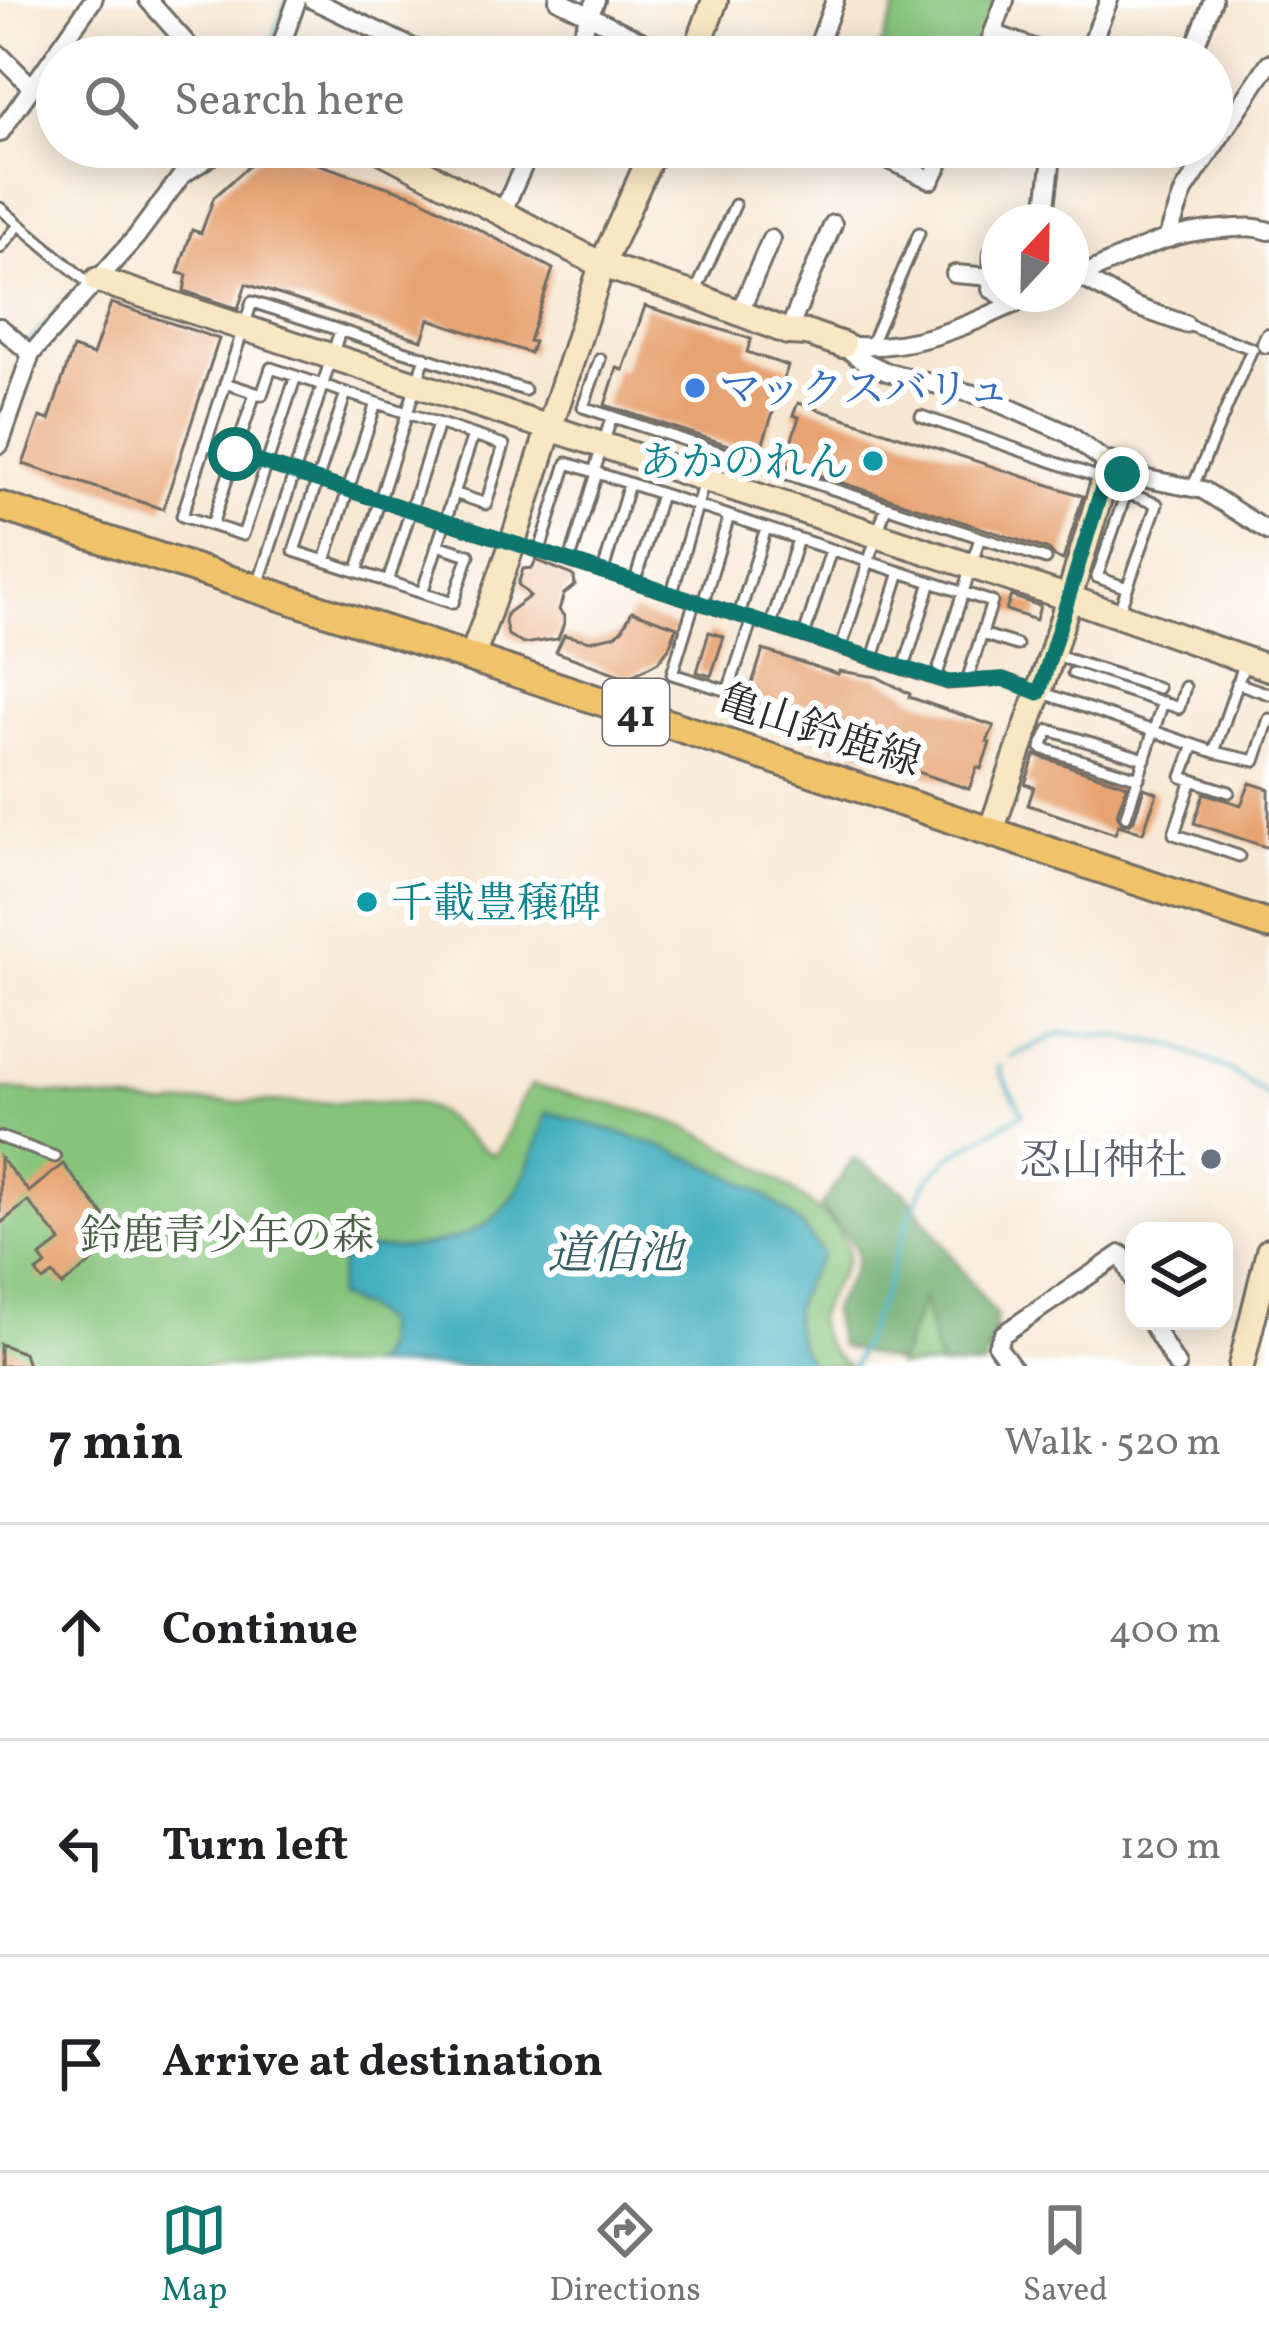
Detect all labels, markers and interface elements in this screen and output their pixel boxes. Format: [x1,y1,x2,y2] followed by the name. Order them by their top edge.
[36,36,1233,168] search box
[78,69,144,135] icon: search
[174,71,405,134] text: Search here
[981,204,1089,312] north arrow
[719,363,1010,422] place label: マックスバリュ
[682,375,708,401] marker: マックスバリュ
[208,427,262,481] route start
[639,436,849,495] place label: あかのれん
[1095,447,1149,501] route end
[860,448,886,474] marker: あかのれん
[710,673,928,794] street label: 亀山鈴鹿線
[603,679,669,745] road number: 41
[391,877,601,936] place label: 千載豊穣碑
[354,889,380,915] marker: 千載豊穣碑
[1019,1134,1187,1193] place label: 忍山神社
[1198,1146,1224,1172] marker: 忍山神社
[80,1209,374,1268] park label: 鈴鹿青少年の森
[1125,1222,1233,1330] map controls
[1125,1222,1233,1330] button: layers
[547,1225,687,1288] water label: 道伯池
[48,1409,184,1480] text: 7 min
[1004,1417,1221,1471] text: Walk · 520 m
[48,1599,114,1665] icon: ahead
[162,1600,358,1663] text: Continue
[1109,1605,1221,1659] text: 400 m
[48,1815,114,1881] icon: left
[162,1816,348,1879] text: Turn left
[1120,1821,1221,1875] text: 120 m
[48,2031,114,2097] icon: arrive
[162,2032,603,2095] text: Arrive at destination
[161,2197,227,2315] tab: Map
[549,2197,701,2315] tab: Directions
[1023,2197,1108,2315] tab: Saved

